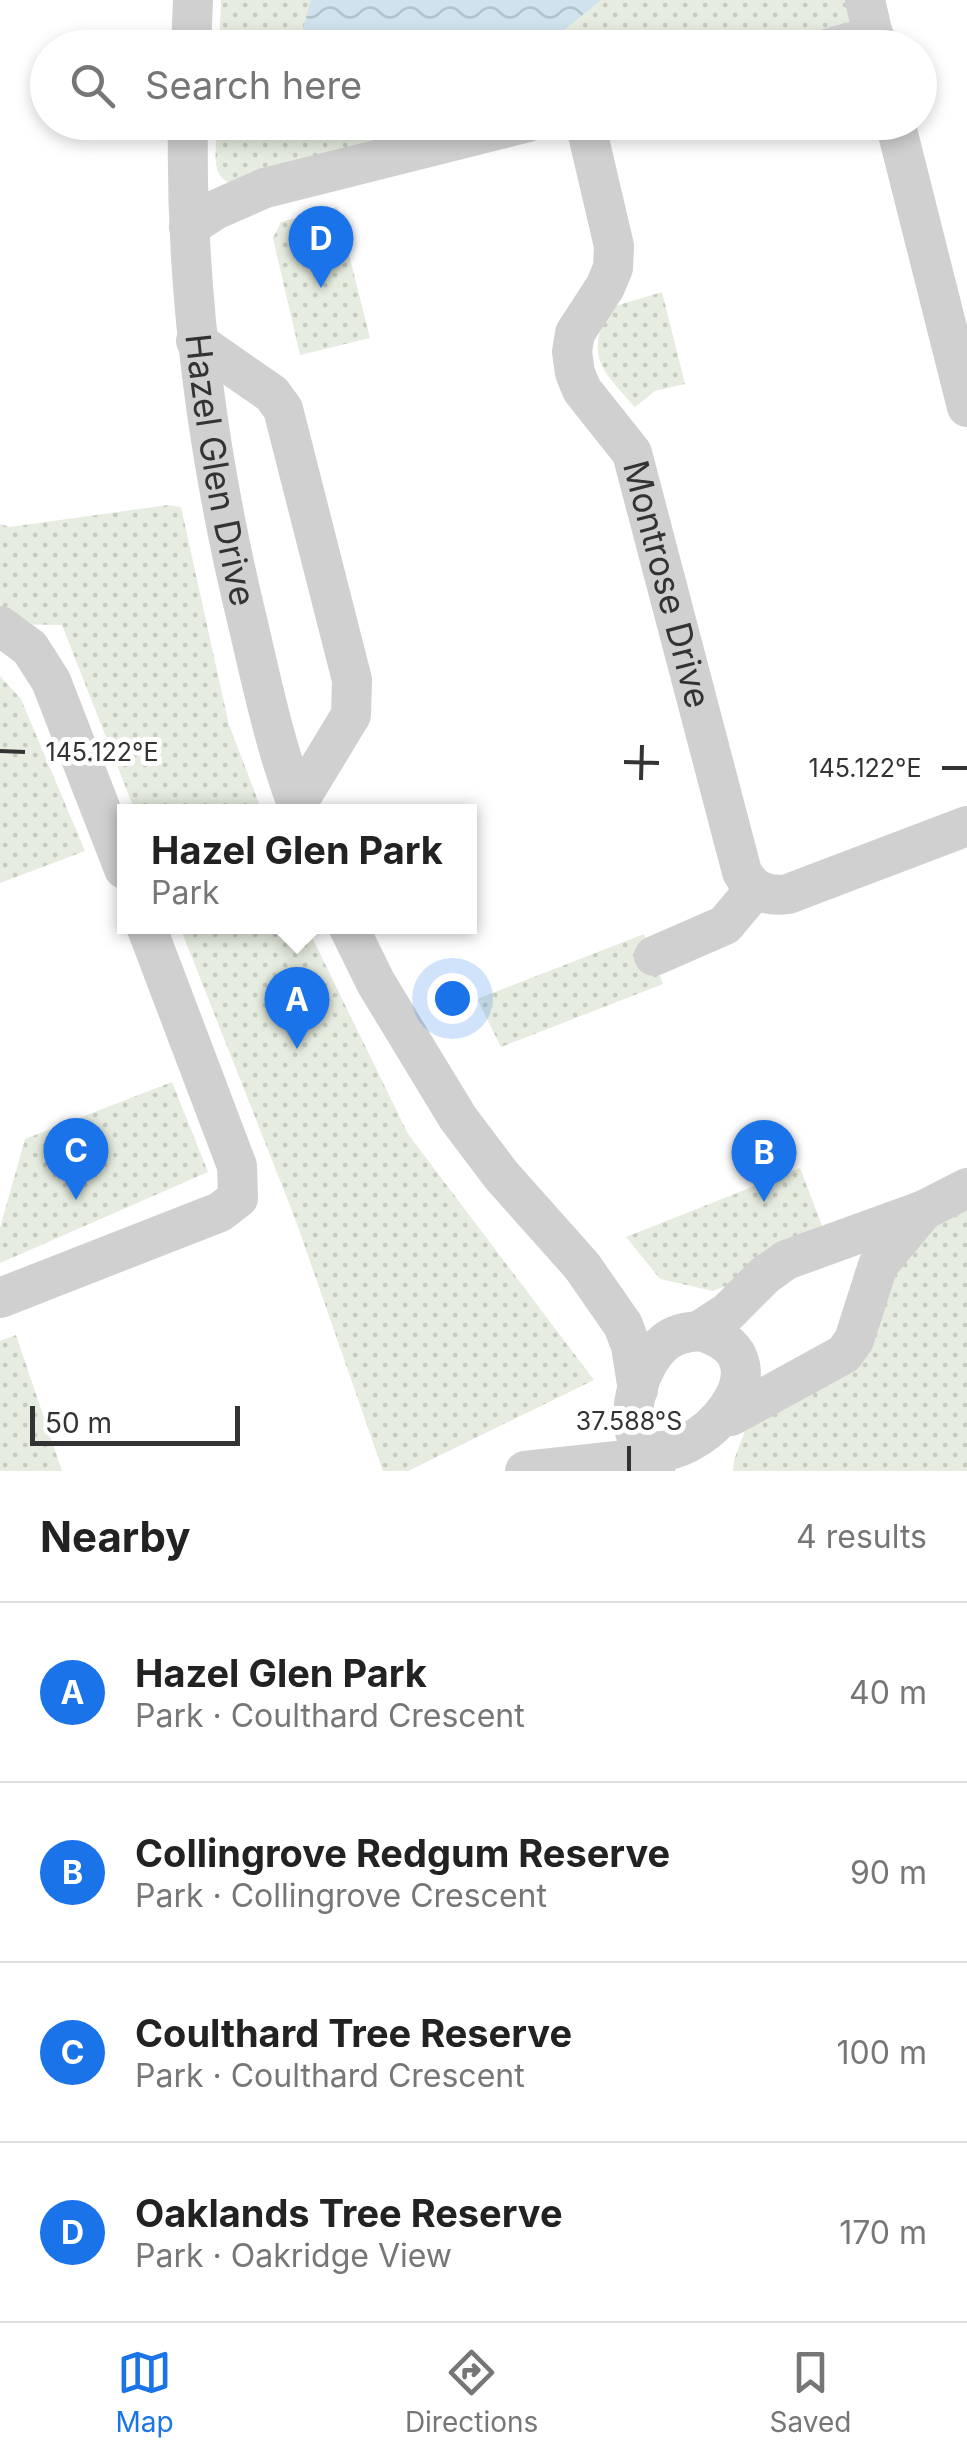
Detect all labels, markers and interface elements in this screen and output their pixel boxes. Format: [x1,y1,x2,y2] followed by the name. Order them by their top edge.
[30,30,937,140] search box
[65,58,120,113] icon: search
[145,62,362,108] text: Search here
[288,206,354,288] pin: D
[177,331,265,610] street label: Hazel Glen Drive
[615,456,720,712] street label: Montrose Drive
[46,737,158,767] text: 145.122°E
[809,753,921,783] text: 145.122°E
[117,804,477,934] popup
[151,827,443,873] text: Hazel Glen Park
[151,873,220,912] text: Park
[264,966,330,1049] pin: A
[427,973,478,1024] your location
[44,1118,108,1200] pin: C
[732,1120,796,1202] pin: B
[30,1401,240,1446] scale bar
[45,1406,112,1440] text: 50 m
[576,1406,682,1436] text: 37.588°S
[40,1511,191,1562] text: Nearby
[796,1517,927,1556] text: 4 results
[135,1650,427,1696] text: Hazel Glen Park
[61,1673,84,1712] text: A
[849,1673,927,1712] text: 40 m
[135,1696,525,1735] text: Park · Coulthard Crescent
[135,1830,670,1876] text: Collingrove Redgum Reserve
[62,1853,83,1892] text: B
[850,1853,927,1892] text: 90 m
[135,1876,547,1915] text: Park · Collingrove Crescent
[135,2010,572,2056] text: Coulthard Tree Reserve
[61,2033,84,2072] text: C
[837,2033,927,2072] text: 100 m
[135,2056,525,2095] text: Park · Coulthard Crescent
[135,2190,563,2236] text: Oaklands Tree Reserve
[61,2213,84,2252] text: D
[839,2213,927,2252] text: 170 m
[135,2236,452,2275] text: Park · Oakridge View
[116,2345,174,2439] tab: Map
[405,2345,538,2439] tab: Directions
[769,2345,851,2439] tab: Saved

